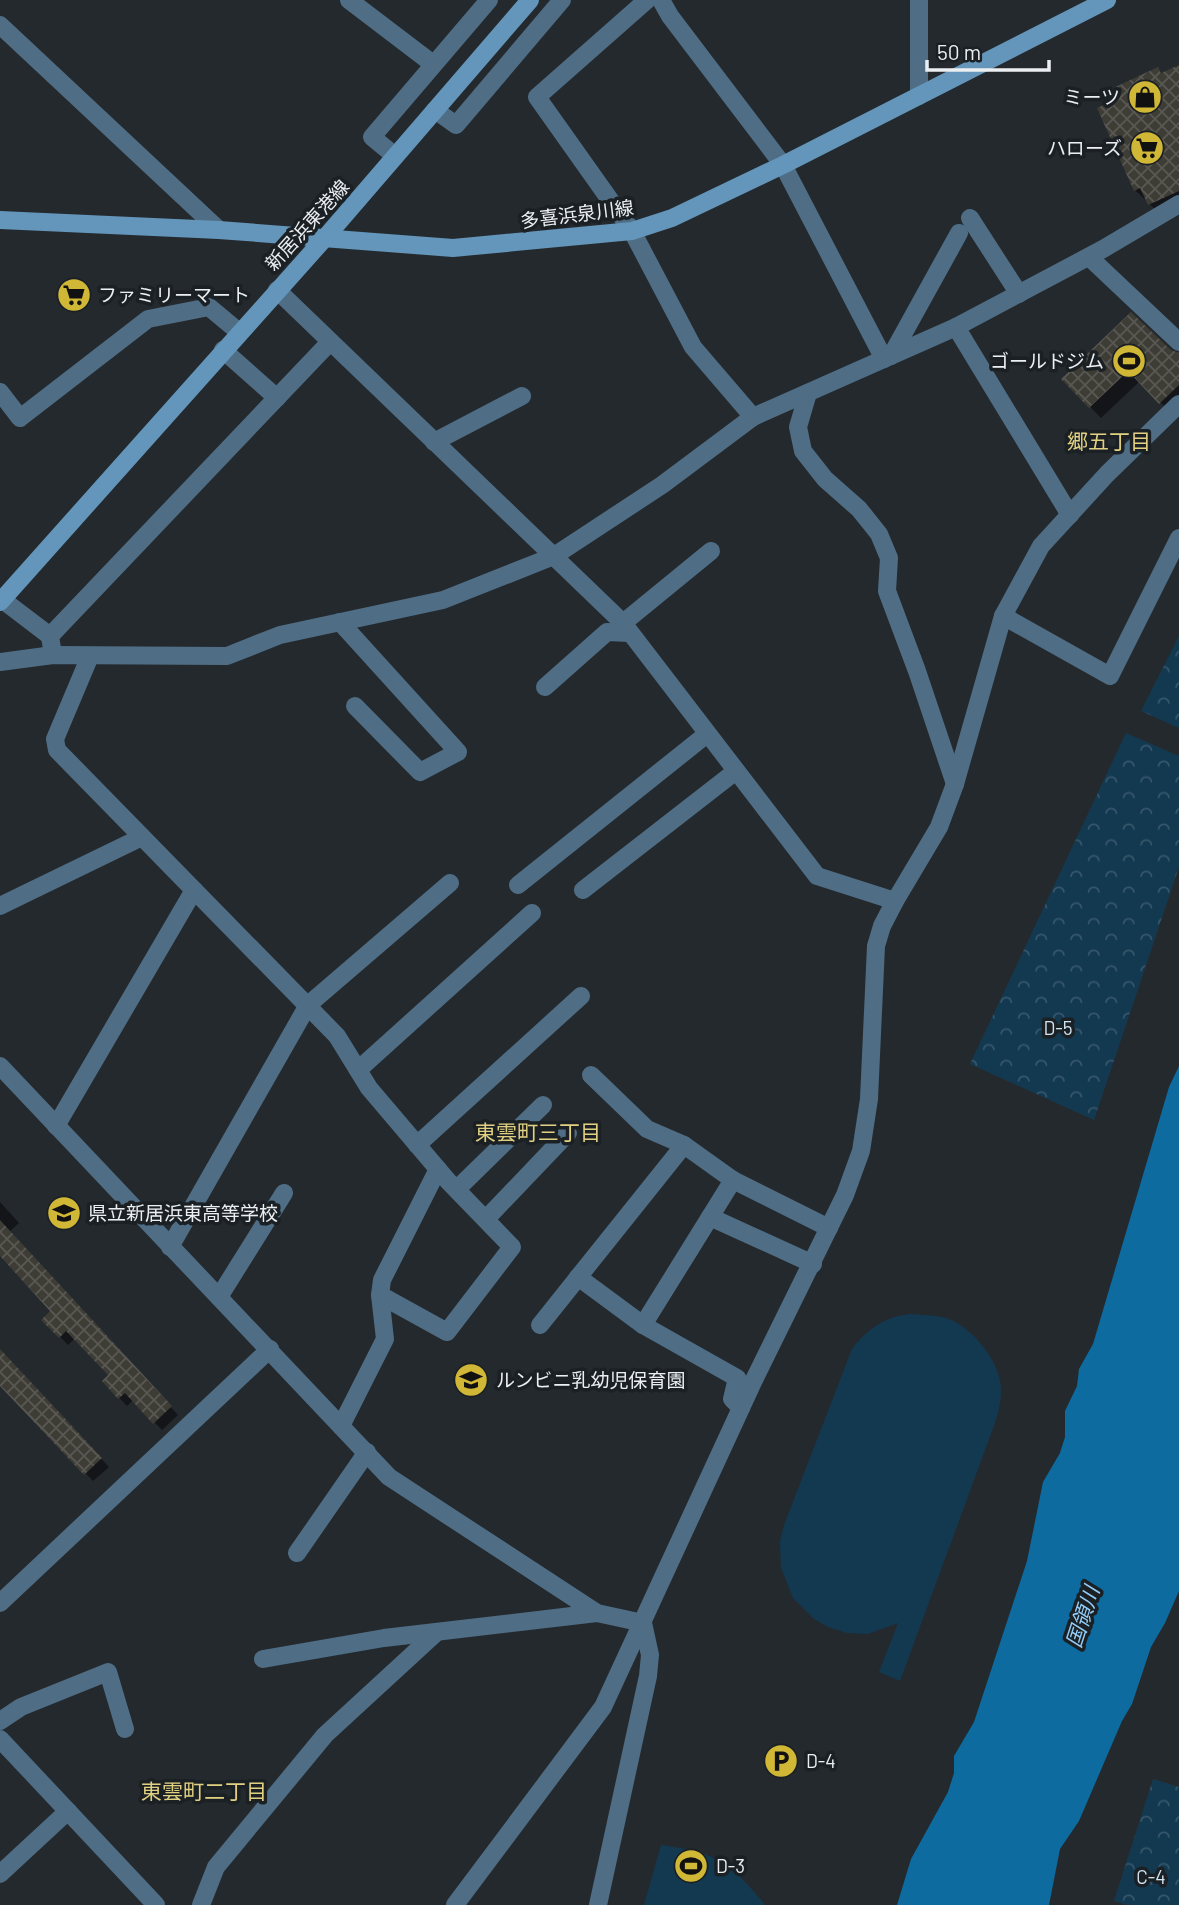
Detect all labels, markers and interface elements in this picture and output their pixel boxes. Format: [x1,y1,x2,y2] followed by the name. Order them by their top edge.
[927,28,1050,72] scale bar
[937,39,981,64] text: 50 m
[1126,78,1164,116] shop icon: ミーツ
[1063,85,1120,108] place label: ミーツ
[1128,129,1166,167] supermarket icon: ハローズ
[1047,136,1122,159] place label: ハローズ
[260,175,353,275] street label: 新居浜東港線
[519,195,635,232] street label: 多喜浜泉川線
[55,276,93,314] supermarket icon: ファミリーマート
[98,283,250,306] place label: ファミリーマート
[1110,342,1148,380] sports icon: ゴールドジム
[990,349,1104,372] place label: ゴールドジム
[1067,428,1151,453] district label: 郷五丁目
[1044,1016,1073,1039] park label: D-5
[475,1119,601,1144] district label: 東雲町三丁目
[45,1194,83,1232] school or university icon: 県立新居浜東高等学校
[88,1201,278,1224] place label: 県立新居浜東高等学校
[452,1361,490,1399] school or university icon: ルンビニ乳幼児保育園
[496,1368,686,1391] place label: ルンビニ乳幼児保育園
[1060,1581,1104,1650] water label: 国領川
[762,1742,800,1780] parking icon: D-4
[806,1749,836,1772] place label: D-4
[141,1778,267,1803] district label: 東雲町二丁目
[672,1847,710,1885] sports icon: D-3
[716,1854,745,1877] place label: D-3
[1136,1865,1166,1888] park label: C-4

